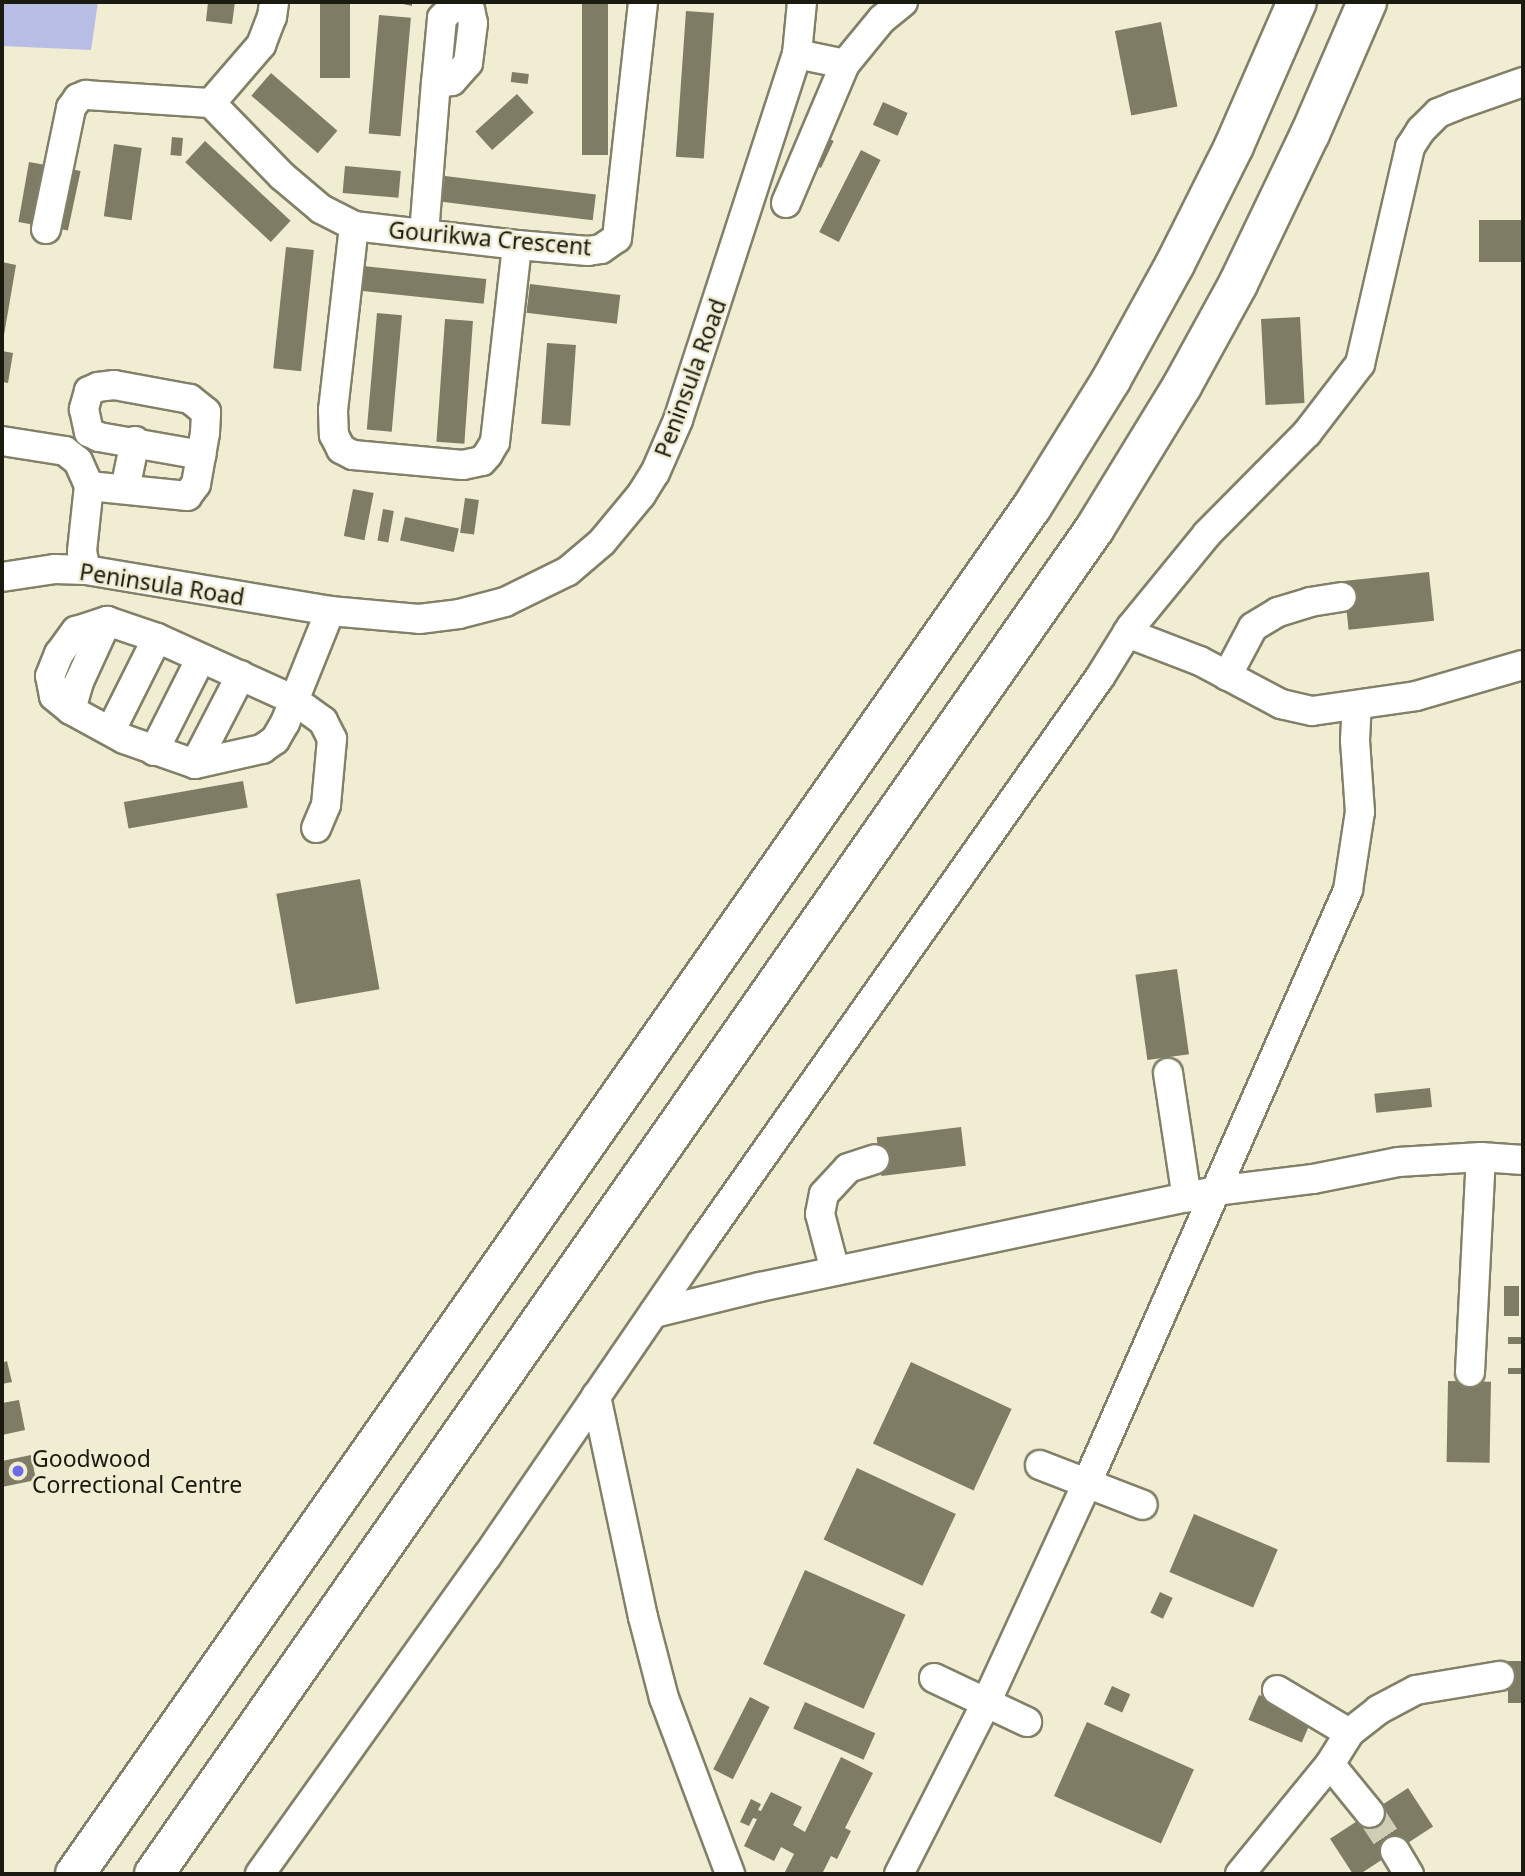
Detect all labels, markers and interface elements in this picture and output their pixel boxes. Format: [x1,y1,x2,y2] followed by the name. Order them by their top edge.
[387,215,593,261] street label: Gourikwa Crescent
[649,295,731,461] street label: Peninsula Road
[78,557,246,611] street label: Peninsula Road
[32,1444,242,1498] place label: Goodwood Correctional Centre
[10,1463,26,1479] marker: Goodwood Correctional Centre

